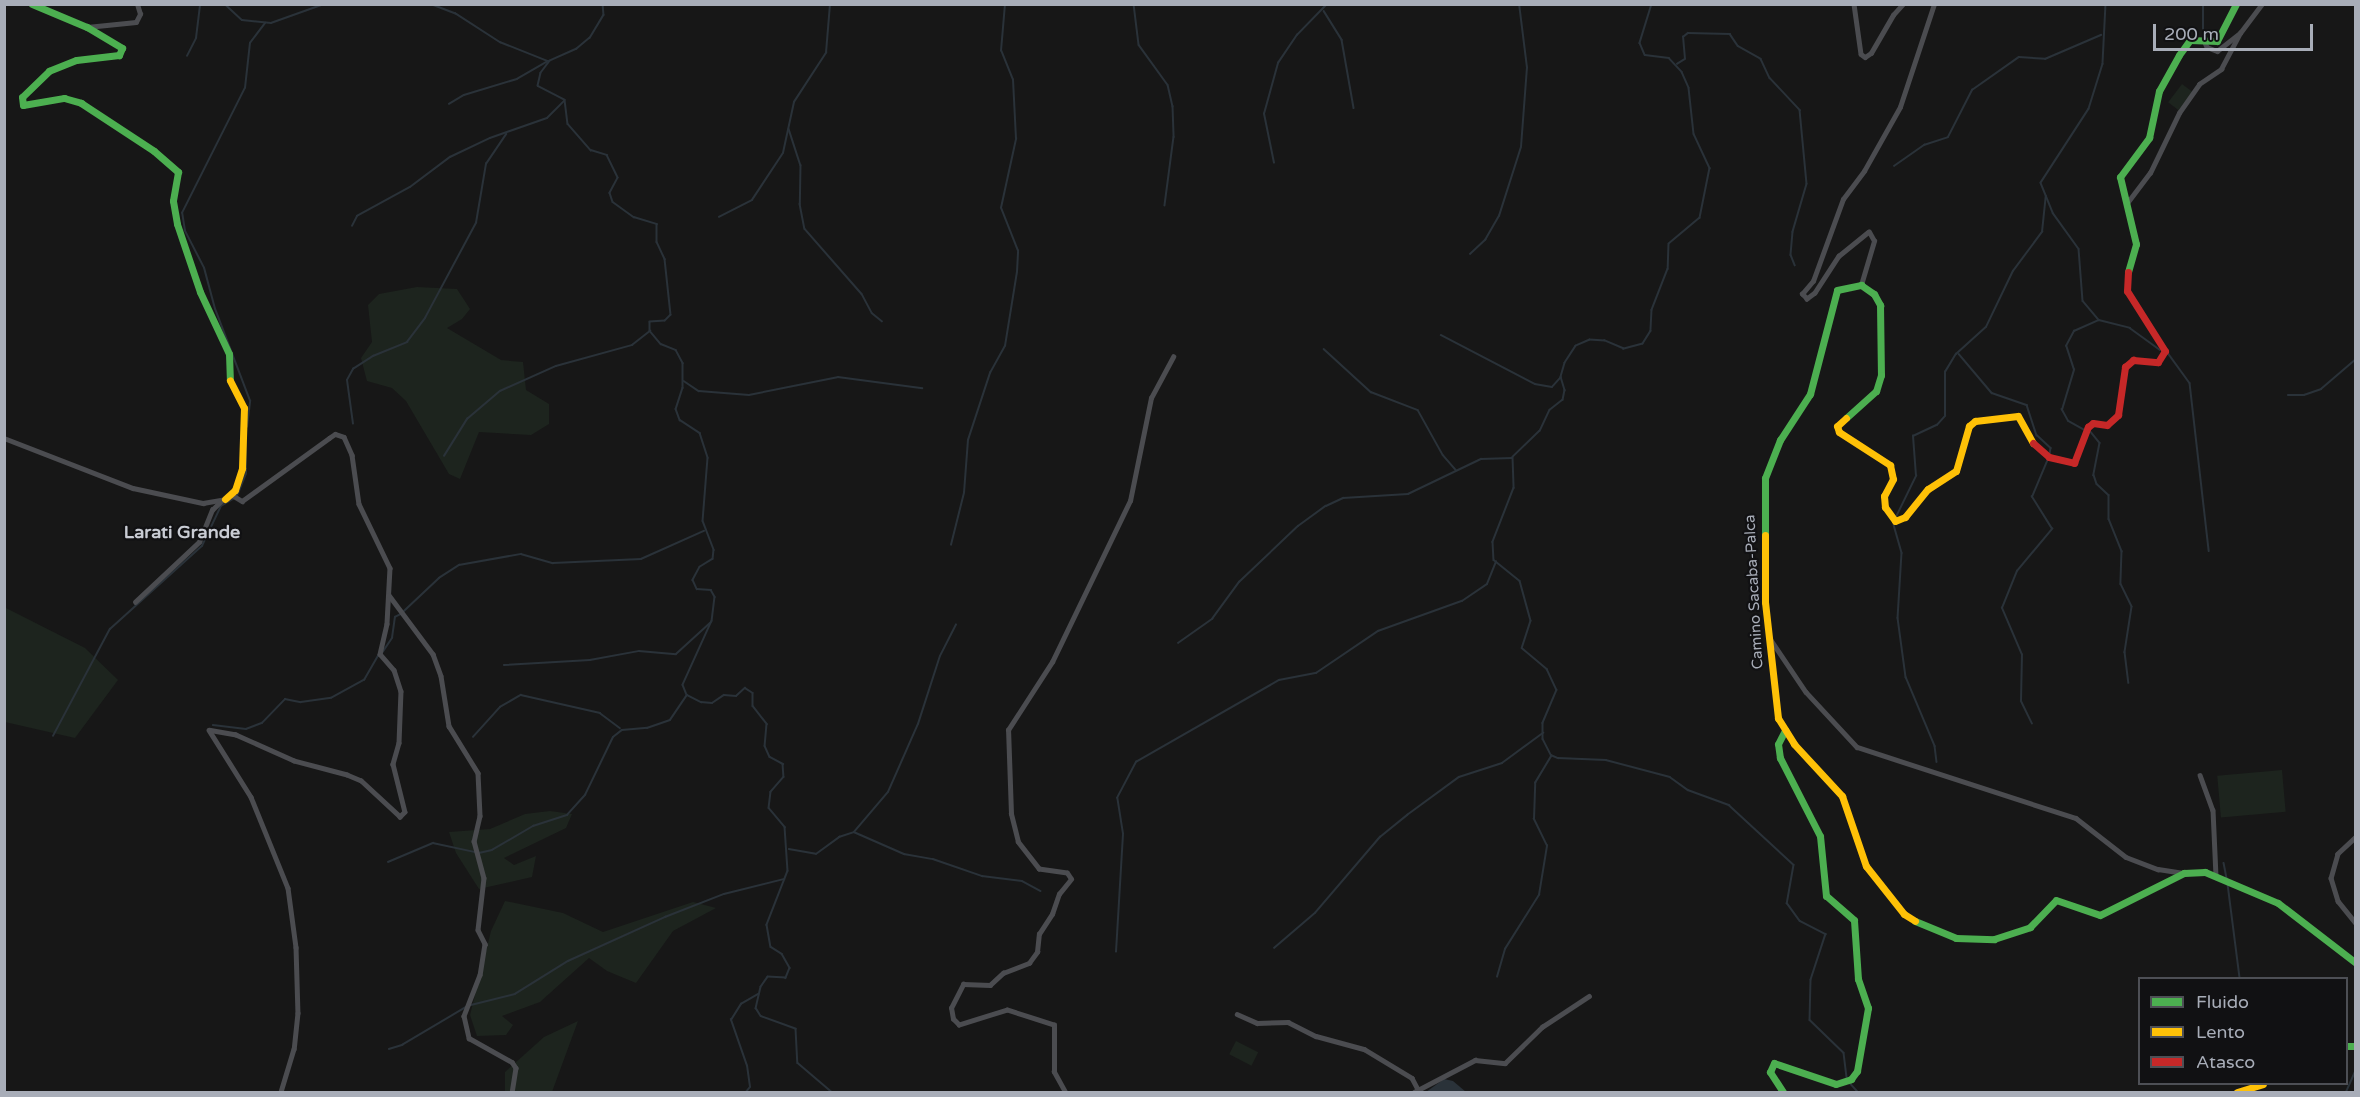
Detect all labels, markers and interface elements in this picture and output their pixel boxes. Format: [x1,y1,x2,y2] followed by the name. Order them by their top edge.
[2156,12,2316,50] scale bar
[2164,23,2219,45] text: 200 m
[1741,514,1767,670] street label: Camino Sacaba-Palca
[124,521,240,543] district label: Larati Grande
[2138,977,2348,1085] legend
[2196,991,2249,1013] text: Fluido
[2196,1021,2245,1043] text: Lento
[2196,1051,2255,1073] text: Atasco

